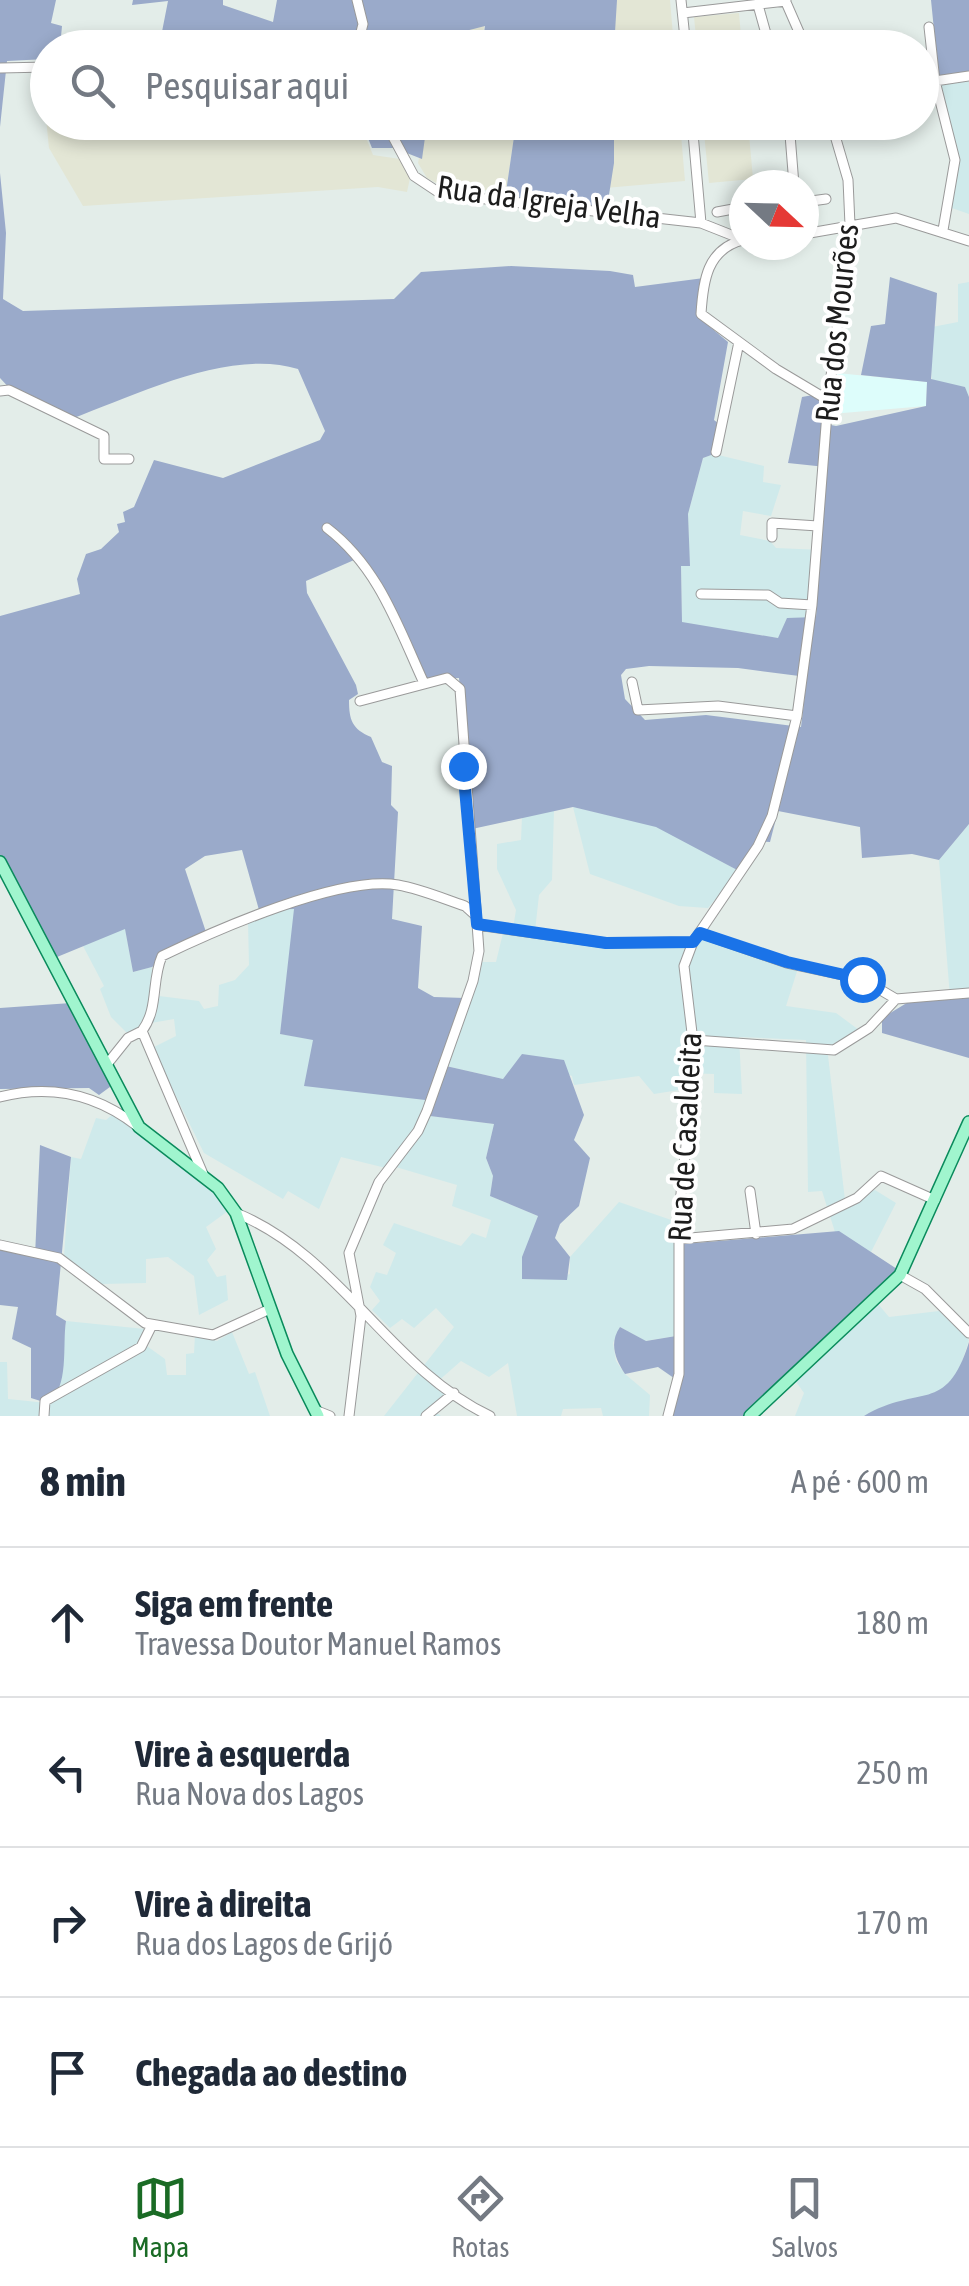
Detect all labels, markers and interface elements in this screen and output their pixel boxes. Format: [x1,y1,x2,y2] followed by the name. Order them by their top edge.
[30,30,939,140] search box
[65,58,120,113] icon: search
[145,64,349,107] text: Pesquisar aqui
[435,167,663,236] street label: Rua da Igreja Velha
[729,170,819,260] north arrow
[808,222,865,424] street label: Rua dos Mourões
[441,744,487,790] route end
[840,957,886,1003] route start
[661,1031,708,1243] street label: Rua de Casaldeita
[40,1457,126,1505] text: 8 min
[791,1463,929,1500] text: A pé · 600 m
[135,1582,333,1625] text: Siga em frente
[40,1595,95,1650] icon: ahead
[856,1604,929,1641] text: 180 m
[135,1625,501,1662] text: Travessa Doutor Manuel Ramos
[135,1732,350,1775] text: Vire à esquerda
[40,1745,95,1800] icon: left
[856,1754,929,1791] text: 250 m
[135,1775,364,1812] text: Rua Nova dos Lagos
[135,1882,311,1925] text: Vire à direita
[40,1895,95,1950] icon: right
[856,1904,929,1941] text: 170 m
[135,1925,393,1962] text: Rua dos Lagos de Grijó
[40,2045,95,2100] icon: arrive
[135,2051,407,2094] text: Chegada ao destino
[131,2171,189,2263] tab: Mapa
[451,2171,509,2263] tab: Rotas
[772,2171,838,2263] tab: Salvos

